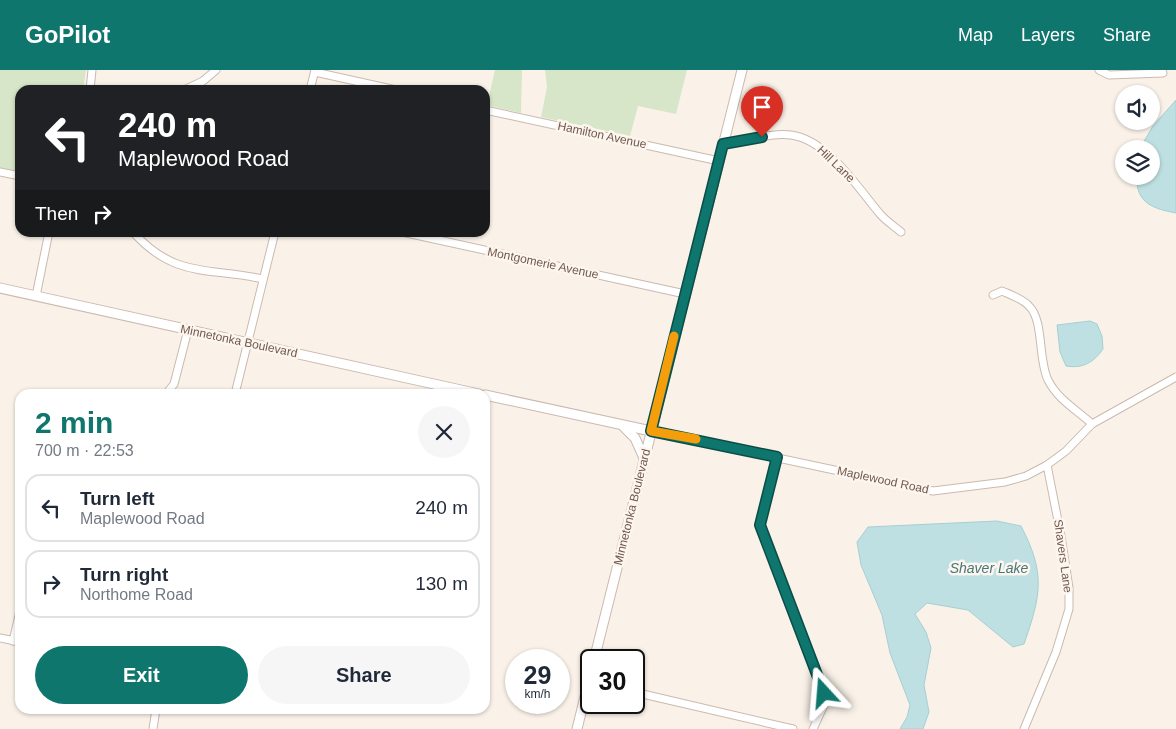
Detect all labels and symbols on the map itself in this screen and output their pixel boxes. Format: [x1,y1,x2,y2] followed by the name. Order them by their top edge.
[741,86,783,137] pin
[556,119,648,151] street label: Hamilton Avenue
[814,143,858,185] street label: Hill Lane
[486,244,600,282] street label: Montgomerie Avenue
[179,322,299,360] street label: Minnetonka Boulevard
[611,447,653,567] street label: Minnetonka Boulevard
[836,463,930,497] street label: Maplewood Road
[1051,518,1075,594] street label: Shavers Lane
[950,560,1029,576] water label: Shaver Lake
[580,649,645,714] speed limit sign: 30
[797,666,849,718] position arrow

